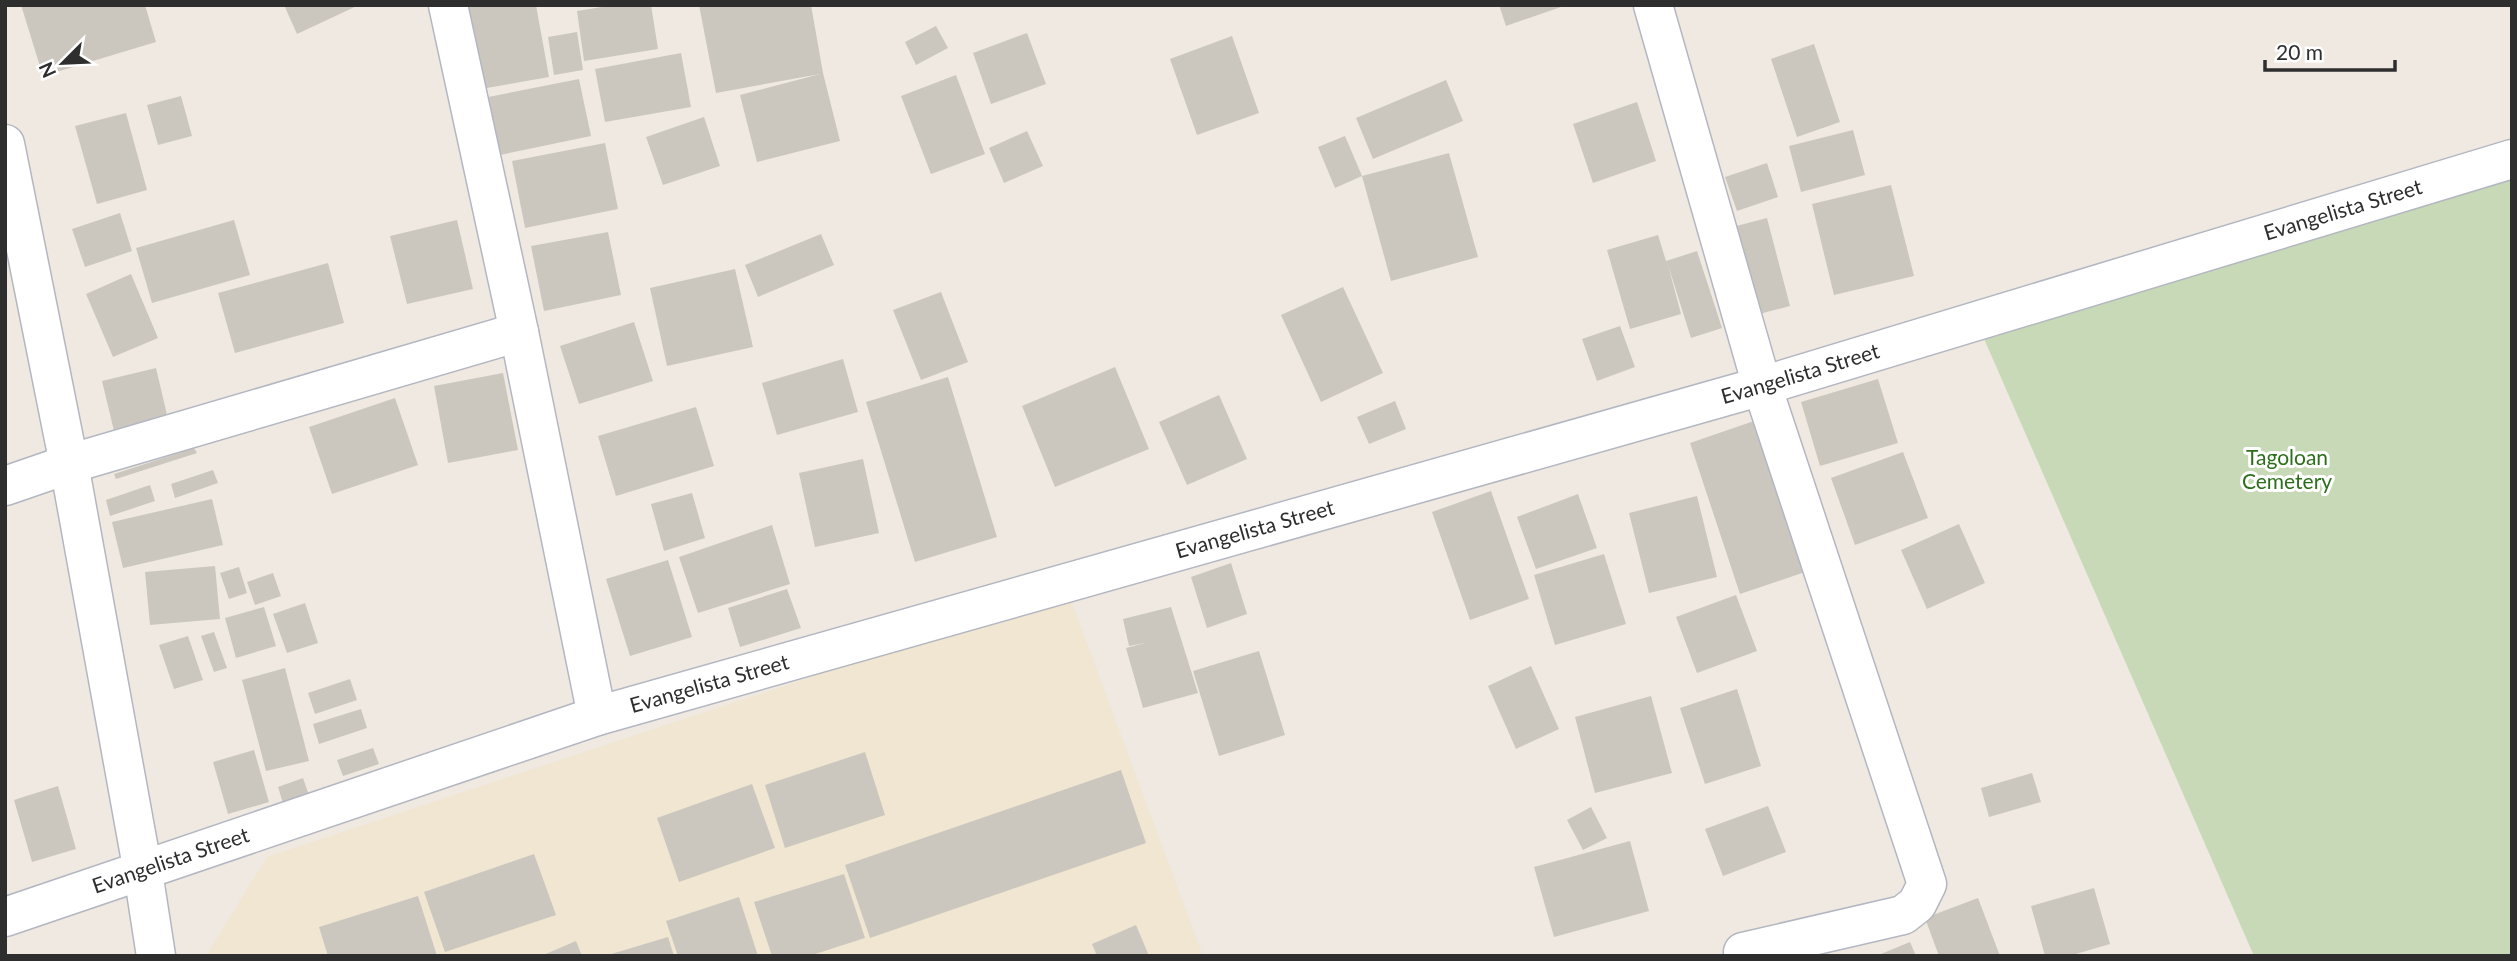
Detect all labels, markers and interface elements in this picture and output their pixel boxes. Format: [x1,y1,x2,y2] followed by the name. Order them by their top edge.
[28,28,98,98] north arrow
[2265,28,2394,72] scale bar
[2276,39,2323,64] text: 20 m
[34,59,60,81] text: N
[2260,173,2425,244] street label: Evangelista Street
[1718,337,1882,408] street label: Evangelista Street
[2242,444,2332,493] park label: Tagoloan Cemetery
[1172,494,1337,563] street label: Evangelista Street
[627,648,792,717] street label: Evangelista Street
[89,821,252,898] street label: Evangelista Street

